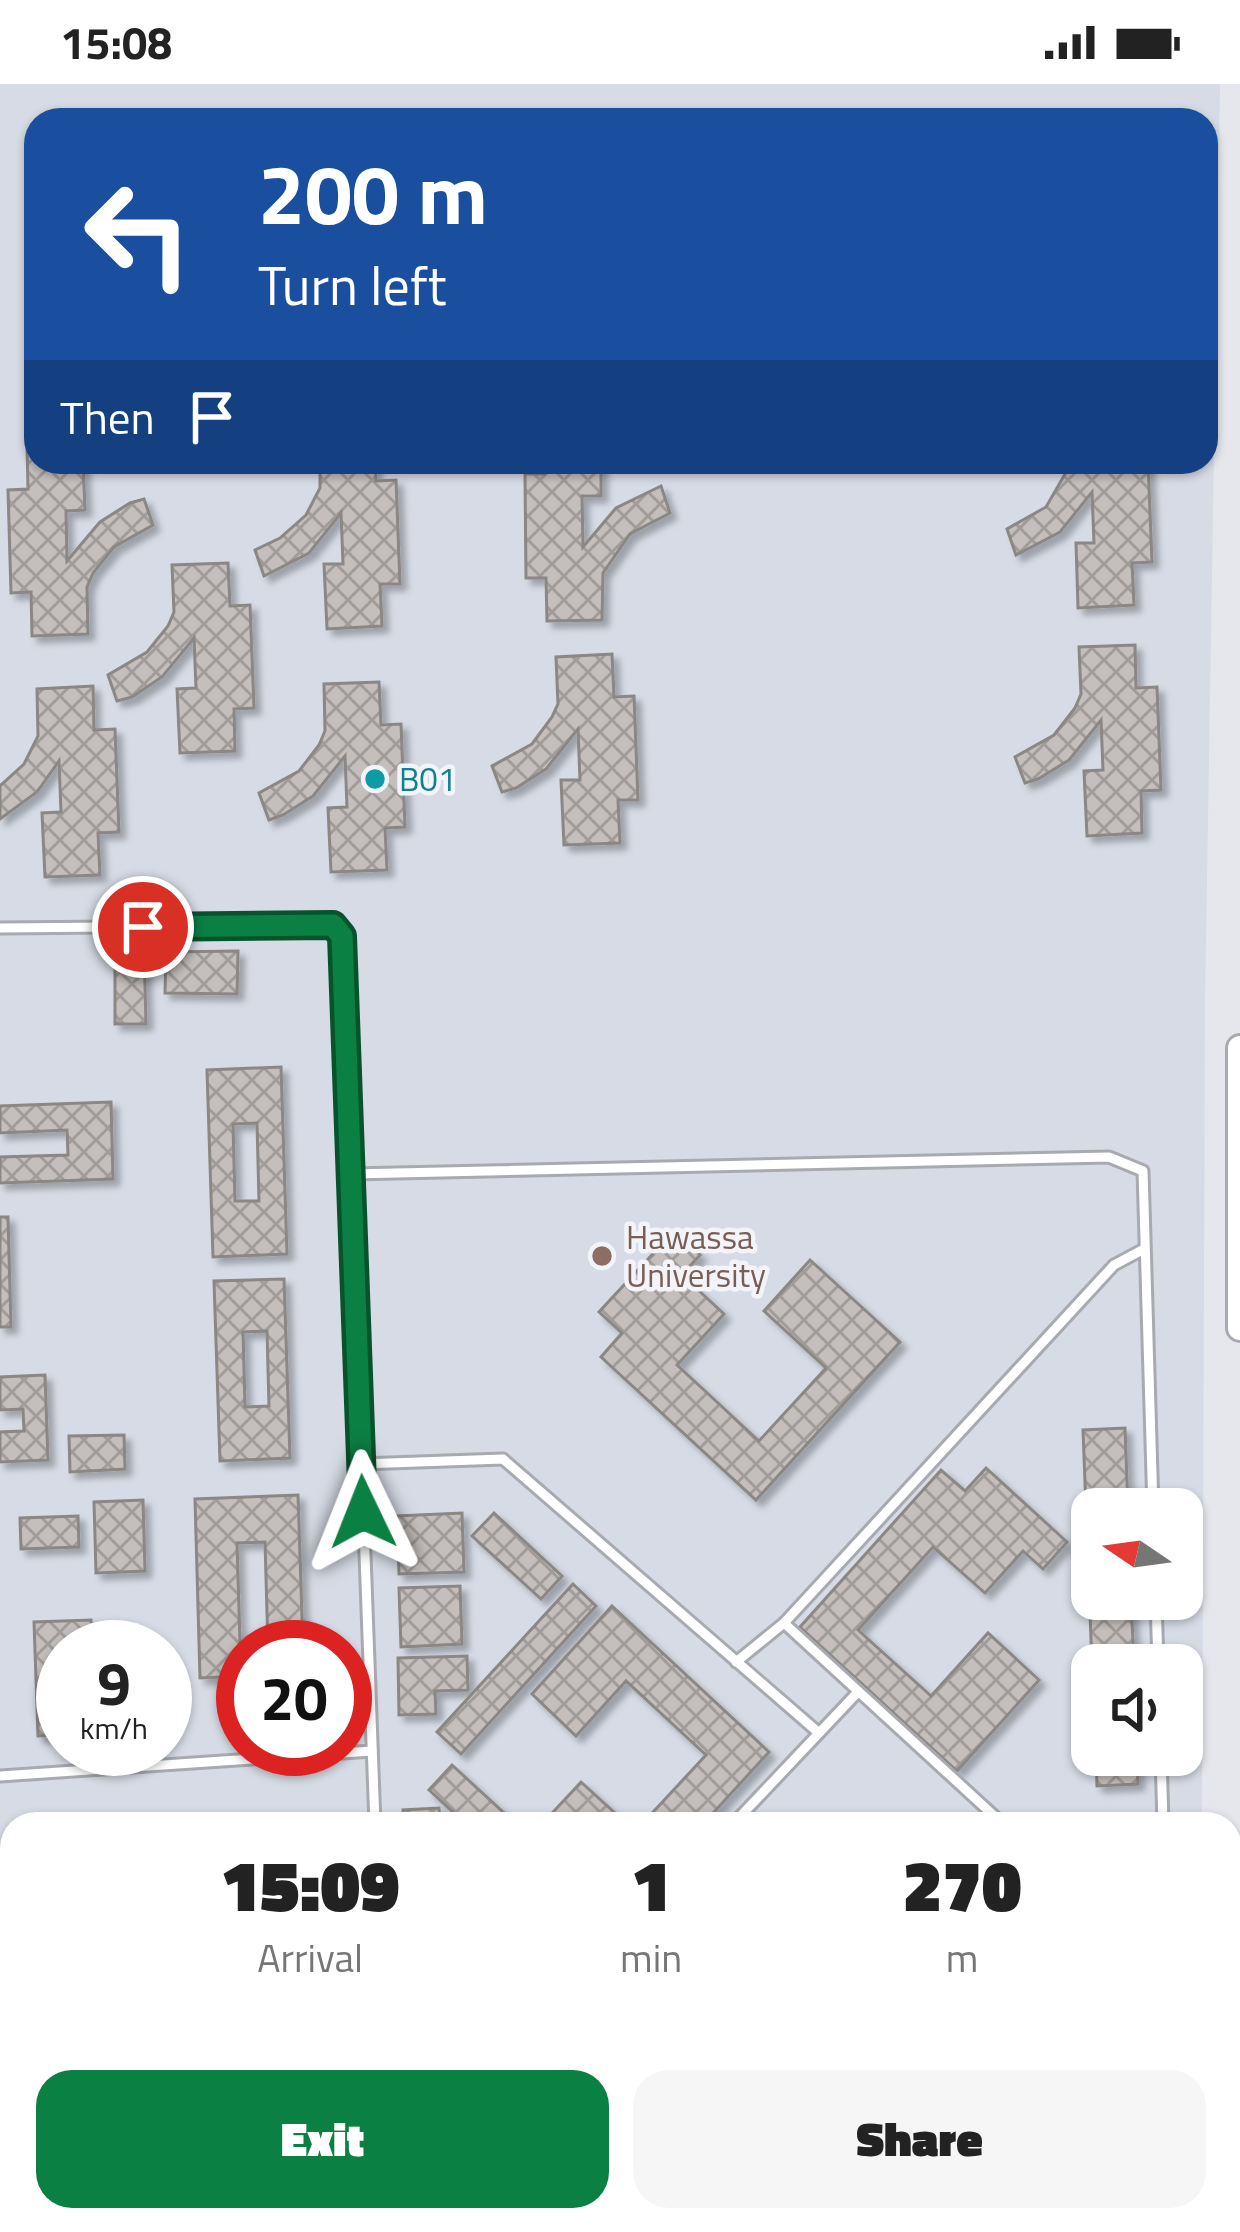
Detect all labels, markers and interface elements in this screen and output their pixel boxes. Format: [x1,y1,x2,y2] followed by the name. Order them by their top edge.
[60,8,172,76] text: 15:08
[258,129,488,257] text: 200 m
[60,156,216,312] icon: left
[258,244,447,326] text: Turn left
[60,383,155,451] text: Then
[179,384,245,450] icon: arrive
[399,754,456,804] place label: B01
[362,766,388,792] marker: B01
[92,876,194,978] pin
[110,894,176,960] icon: arrive
[626,1212,766,1300] place label: Hawassa University
[589,1243,615,1269] marker: Hawassa University
[300,1449,426,1575] position arrow
[1071,1488,1203,1620] north arrow
[1071,1488,1203,1776] map controls
[216,1620,372,1776] speed limit sign: 20
[97,1637,131,1728] text: 9
[1071,1644,1203,1776] button: sound
[80,1705,148,1751] text: km/h
[220,1829,400,1939] text: 15:09
[631,1829,671,1939] text: 1
[903,1829,1022,1939] text: 270
[257,1928,363,1987] text: Arrival
[620,1928,682,1987] text: min
[946,1928,978,1987] text: m
[36,2070,609,2208] button: Exit
[633,2070,1206,2208] button: Share

